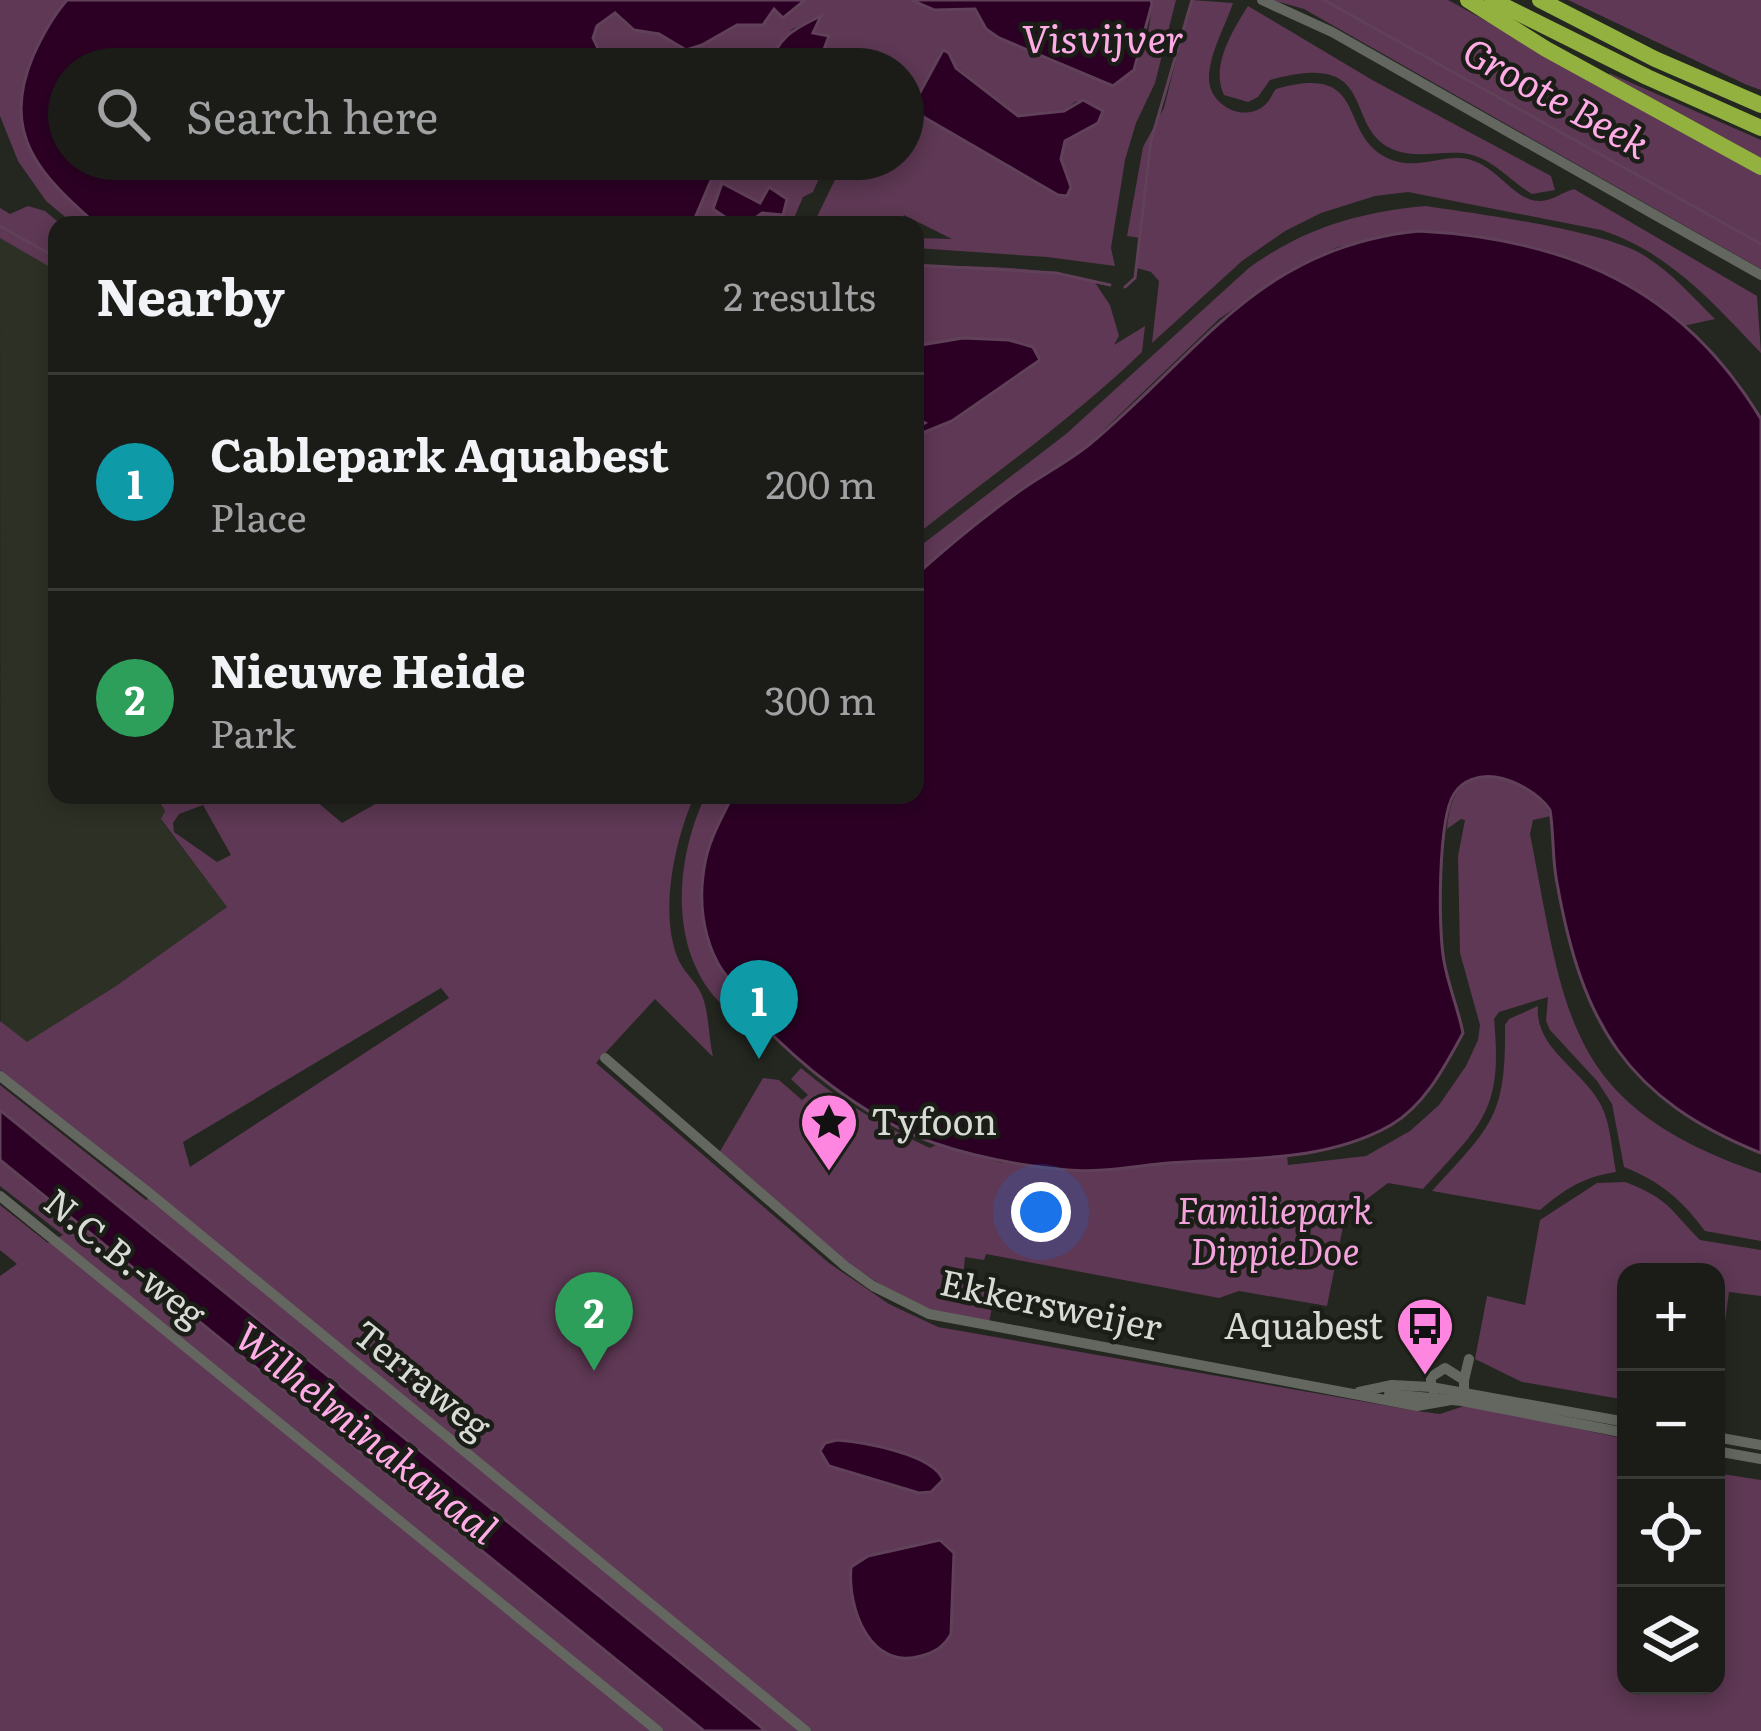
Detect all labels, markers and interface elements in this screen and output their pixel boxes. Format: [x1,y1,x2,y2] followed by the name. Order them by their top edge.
[1022,7,1184,65] water label: Visvijver
[1453,20,1662,171] water label: Groote Beek
[48,48,924,180] search box
[90,81,156,147] icon: search
[186,81,438,148] text: Search here
[96,256,285,332] text: Nearby
[723,265,876,323] text: 2 results
[210,419,669,486] text: Cablepark Aquabest
[127,453,143,511] text: 1
[766,453,876,511] text: 200 m
[210,486,307,544] text: Place
[210,635,526,702] text: Nieuwe Heide
[125,669,145,727] text: 2
[764,669,876,727] text: 300 m
[210,702,296,760] text: Park
[720,960,798,1059] pin: 1
[798,1091,860,1173] place icon: Tyfoon
[871,1093,997,1146] place label: Tyfoon
[34,1174,220,1338] street label: N.C.B.-weg
[1011,1182,1071,1242] your location
[1177,1182,1373,1276] park label: Familiepark DippieDoe
[936,1253,1167,1352] street label: Ekkersweijer
[1617,1263,1725,1695] map controls
[1617,1263,1725,1371] button: +
[555,1272,633,1371] pin: 2
[1394,1295,1456,1377] bus stop icon: Aquabest
[1224,1297,1383,1350] place label: Aquabest
[224,1306,512,1555] water label: Wilhelminakanaal
[343,1306,505,1451] street label: Terraweg
[1617,1371,1725,1479] button: −
[1617,1479,1725,1587] button: locate
[1617,1587,1725,1695] button: layers

